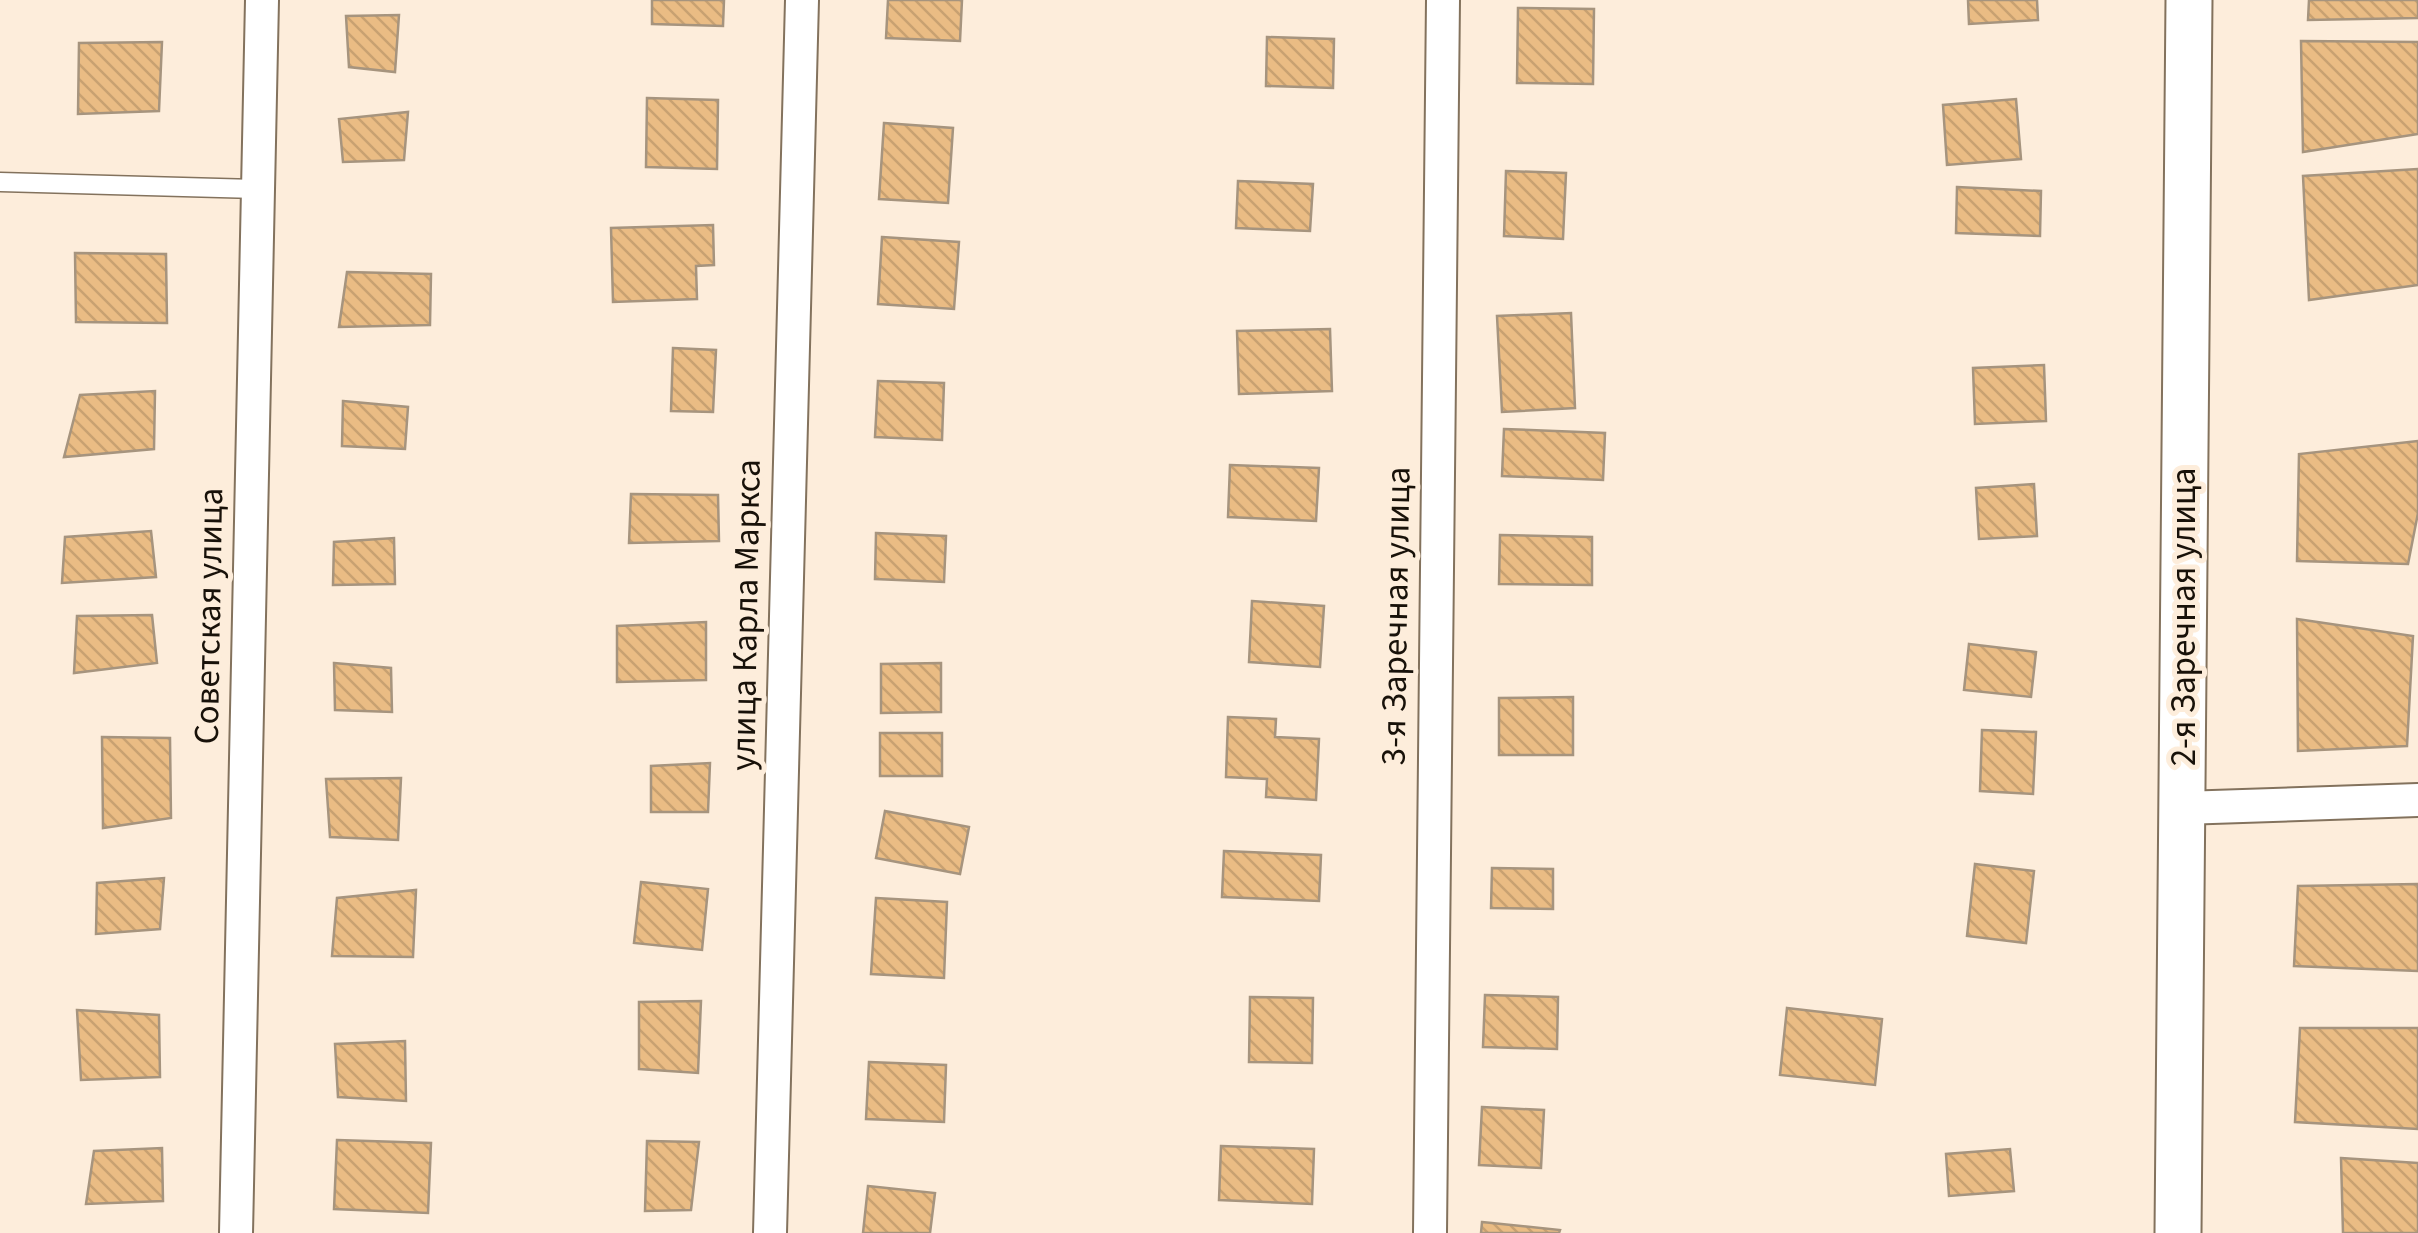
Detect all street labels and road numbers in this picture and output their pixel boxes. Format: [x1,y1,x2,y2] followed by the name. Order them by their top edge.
[718,459,774,771] street label: улица Карла Маркса
[1368,466,1424,766] street label: 3-я Заречная улица
[2159,468,2209,766] street label: 2-я Заречная улица
[182,487,236,745] street label: Советская улица

